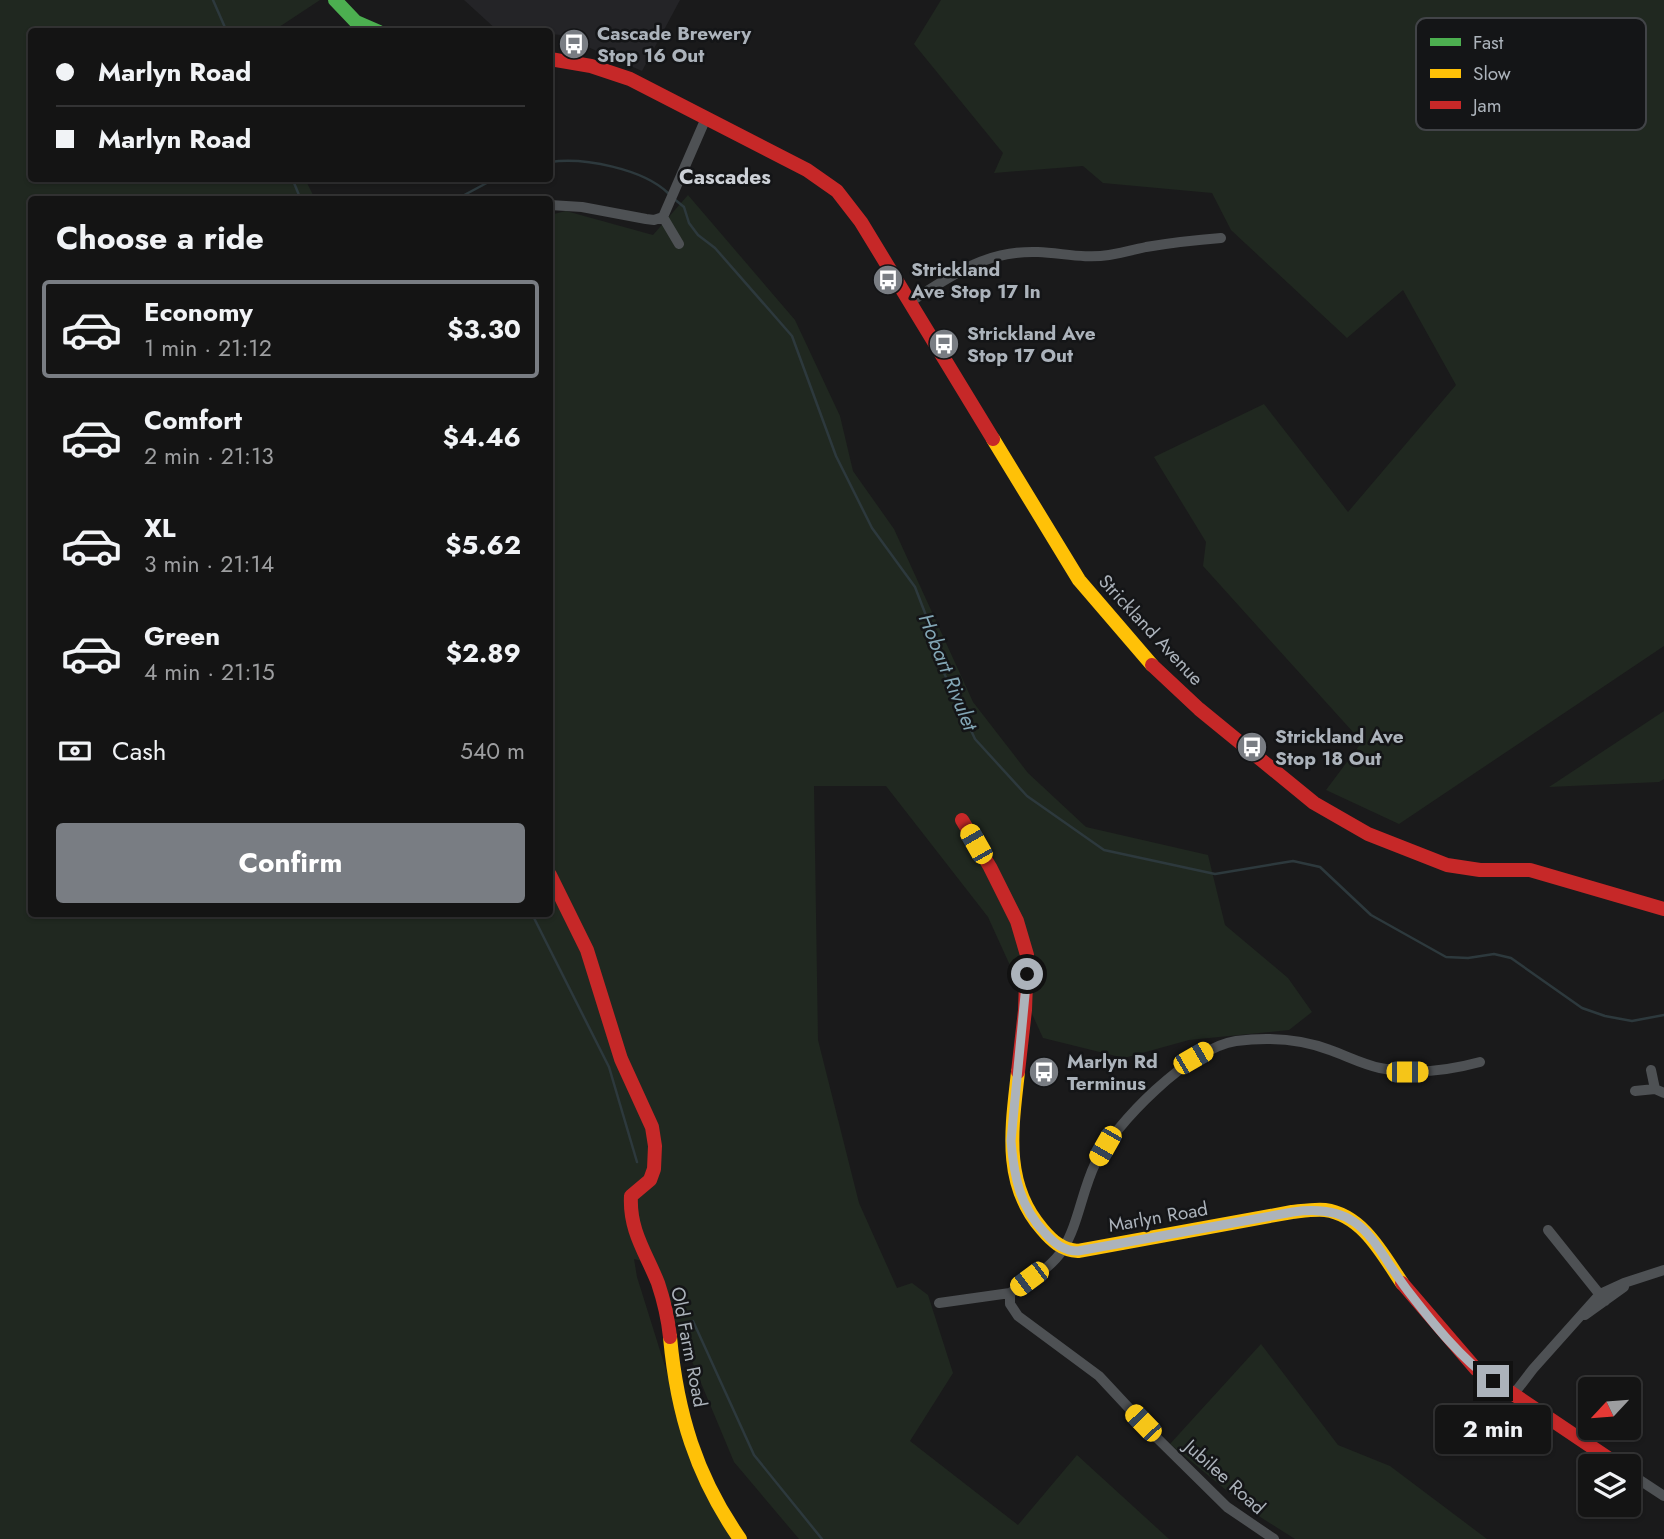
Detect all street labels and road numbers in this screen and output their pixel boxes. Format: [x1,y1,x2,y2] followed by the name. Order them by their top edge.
[1092,568,1210,692] street label: Strickland Avenue
[1106,1195,1210,1239] street label: Marlyn Road
[664,1285,714,1409] street label: Old Farm Road
[1176,1431,1272,1521] street label: Jubilee Road

